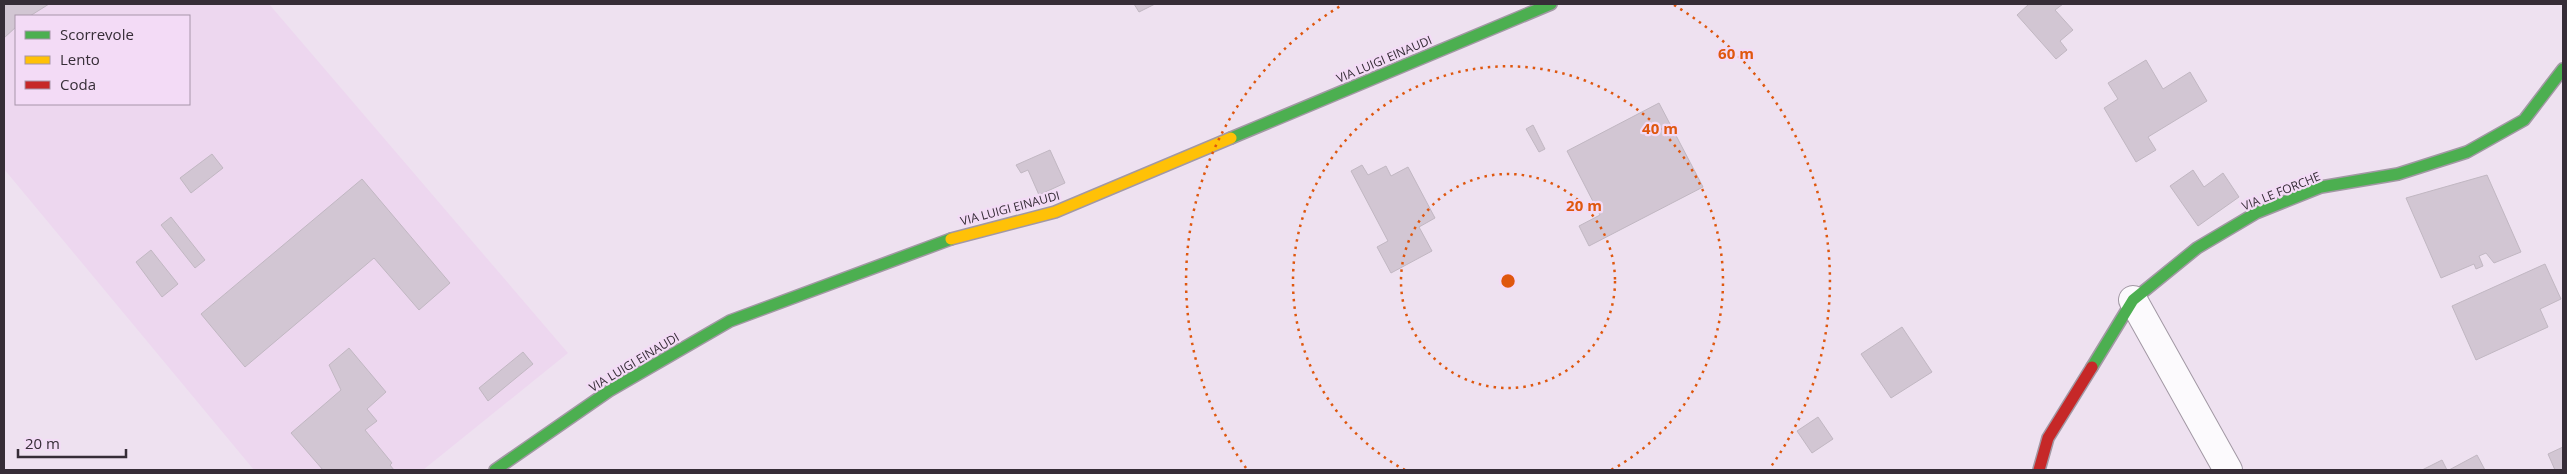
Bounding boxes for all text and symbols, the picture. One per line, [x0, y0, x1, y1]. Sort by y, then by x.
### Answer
legend [15, 15, 190, 105]
text: Scorrevole [60, 24, 134, 44]
street label: VIA LUIGI EINAUDI [1334, 31, 1434, 87]
text: 60 m [1718, 43, 1754, 63]
text: Lento [60, 49, 100, 69]
text: Coda [60, 74, 96, 94]
text: 40 m [1642, 118, 1678, 138]
street label: VIA LE FORCHE [2239, 168, 2323, 214]
street label: VIA LUIGI EINAUDI [958, 187, 1062, 229]
text: 20 m [1566, 195, 1602, 215]
centre of rings [1499, 272, 1517, 290]
street label: VIA LUIGI EINAUDI [586, 328, 682, 396]
scale bar [18, 426, 125, 458]
text: 20 m [25, 433, 60, 453]

